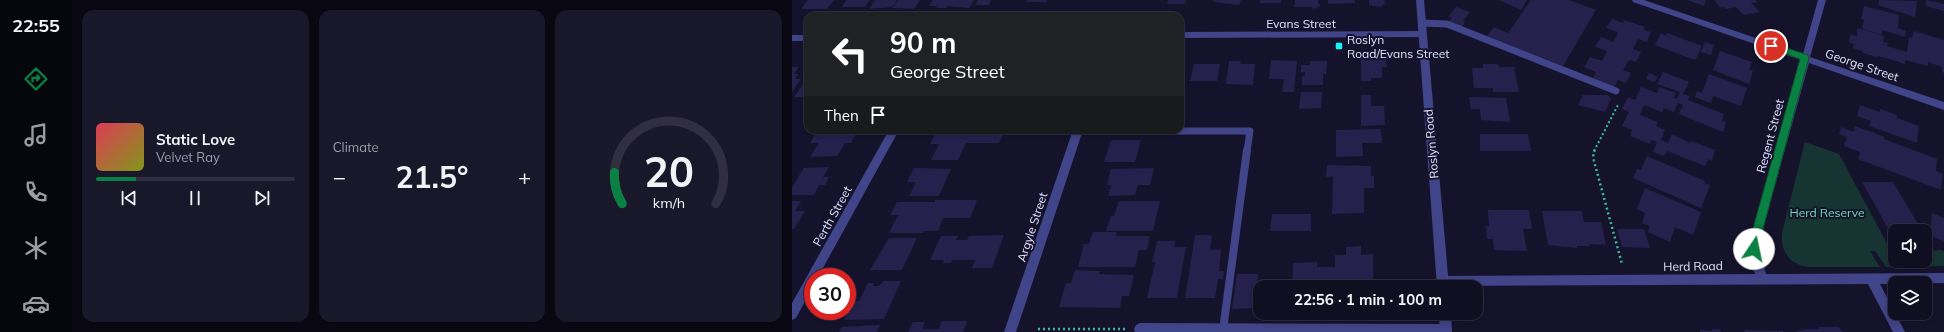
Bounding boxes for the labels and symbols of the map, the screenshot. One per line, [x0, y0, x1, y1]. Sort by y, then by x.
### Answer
street label: Evans Street [1266, 16, 1336, 31]
pin [1754, 29, 1788, 63]
place label: Roslyn Road/Evans Street [1347, 32, 1450, 61]
marker: Roslyn Road/Evans Street [1334, 41, 1344, 51]
street label: George Street [1823, 45, 1901, 85]
street label: Regent Street [1753, 97, 1787, 175]
street label: Roslyn Road [1420, 109, 1442, 179]
street label: Perth Street [809, 183, 855, 249]
street label: Argyle Street [1014, 190, 1050, 264]
park label: Herd Reserve [1789, 205, 1865, 220]
position arrow [1733, 228, 1775, 270]
street label: Herd Road [1663, 258, 1723, 274]
speed limit sign: 30 [804, 268, 856, 320]

